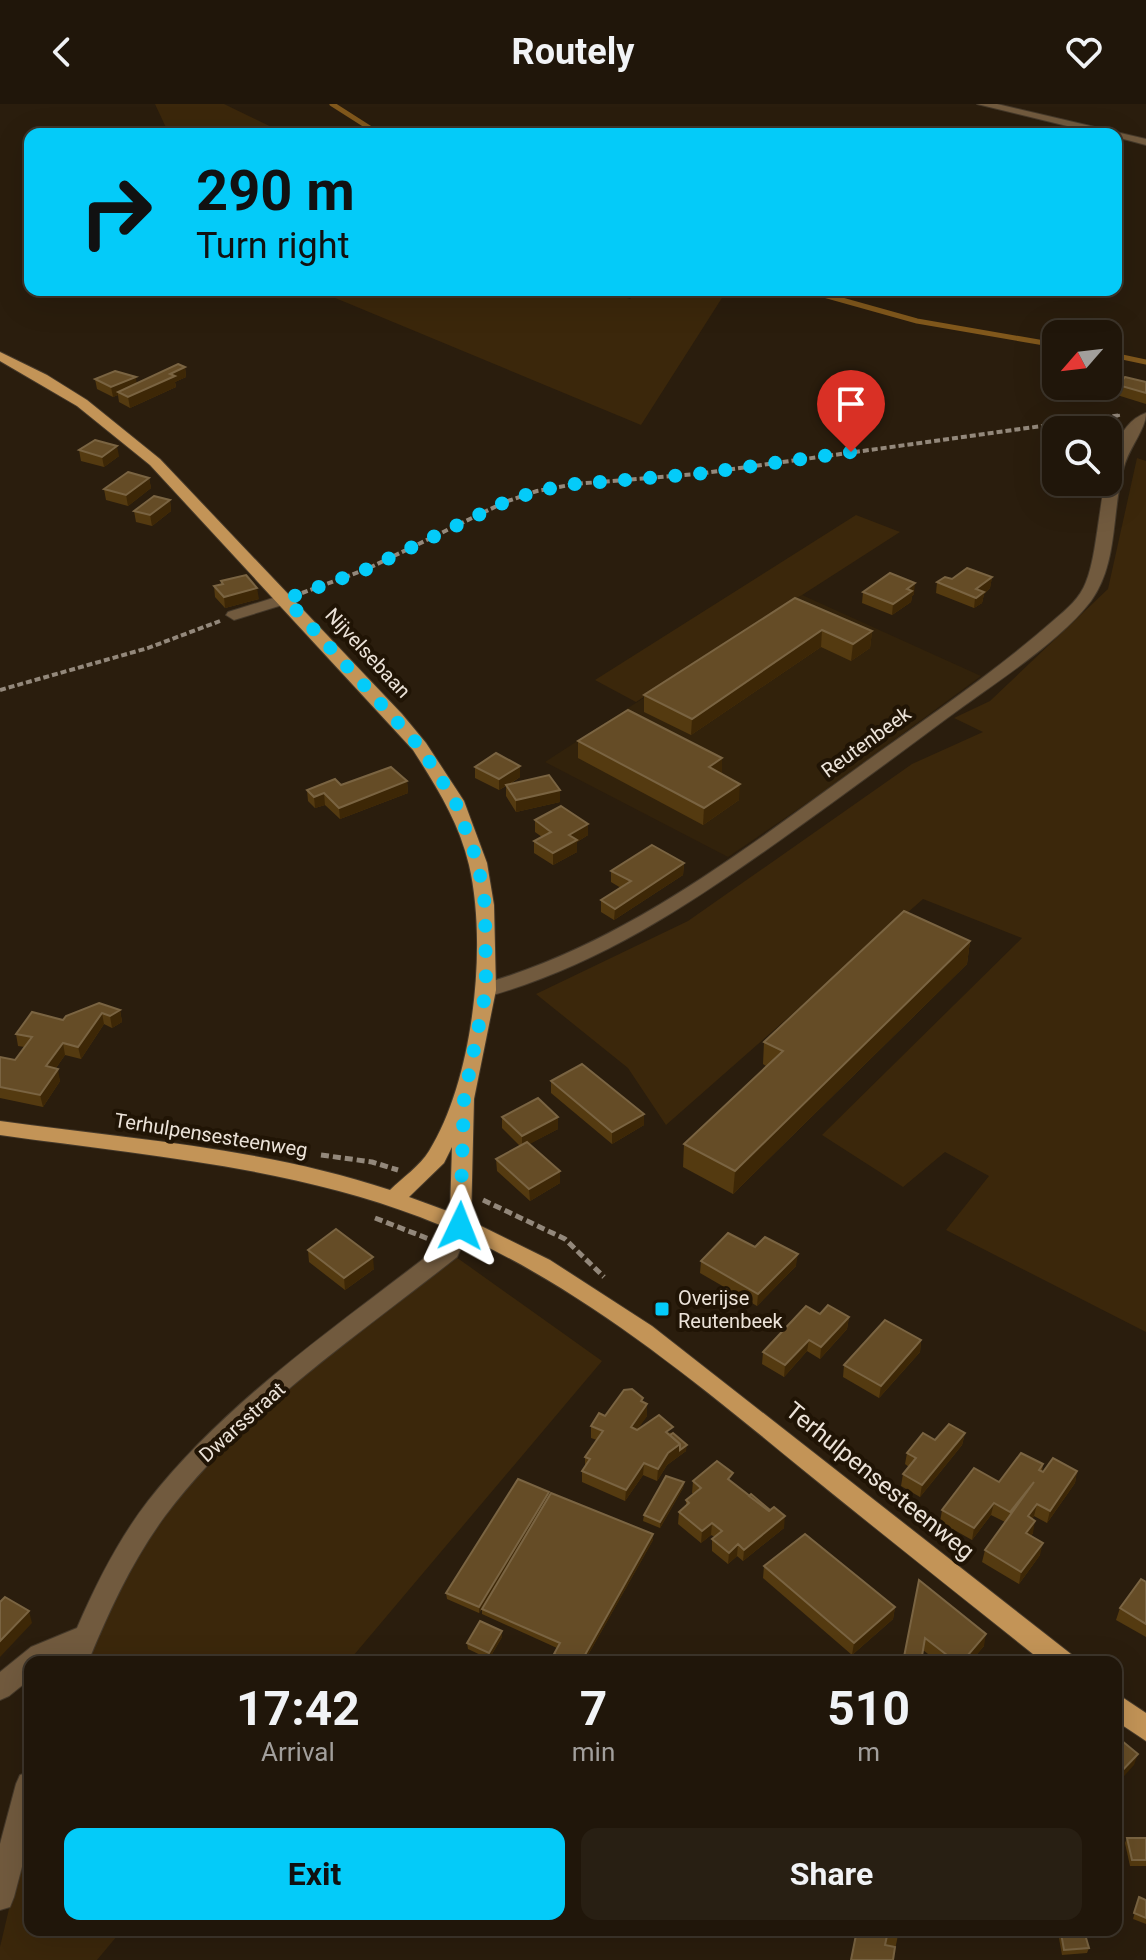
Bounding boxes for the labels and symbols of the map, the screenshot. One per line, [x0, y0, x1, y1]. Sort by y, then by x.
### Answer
north arrow [1042, 320, 1122, 400]
pin [817, 370, 885, 452]
street label: Nijvelsebaan [320, 603, 416, 703]
street label: Reutenbeek [817, 701, 916, 782]
street label: Terhulpensesteenweg [113, 1108, 309, 1162]
position arrow [418, 1184, 502, 1268]
place label: Overijse Reutenbeek [678, 1286, 784, 1333]
marker: Overijse Reutenbeek [653, 1300, 671, 1318]
street label: Dwarsstraat [194, 1377, 290, 1467]
street label: Terhulpensesteenweg [780, 1396, 980, 1566]

